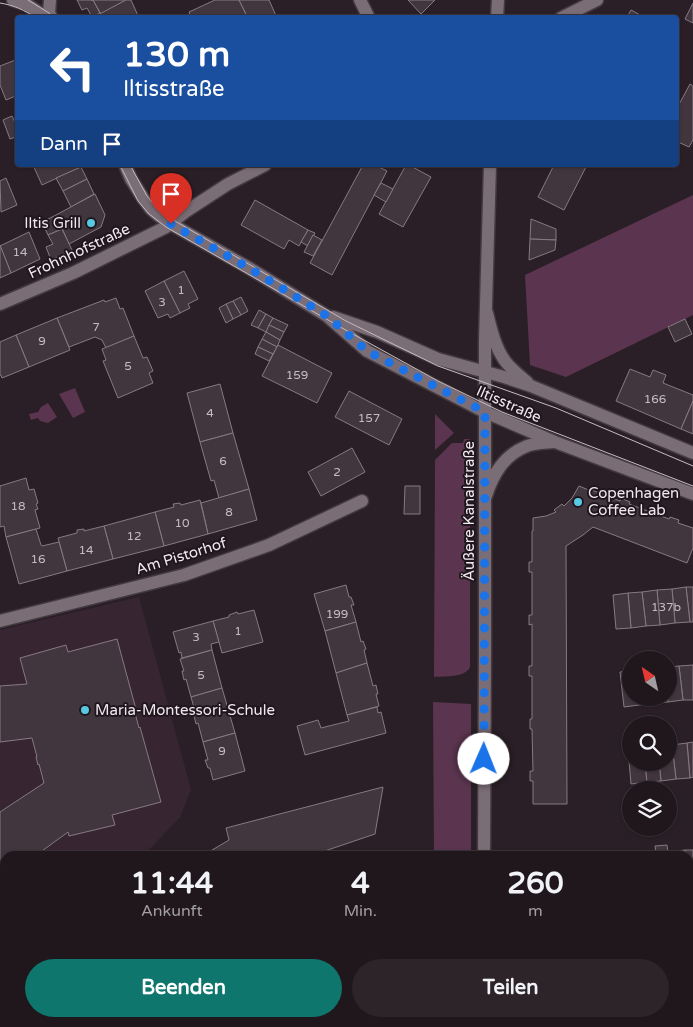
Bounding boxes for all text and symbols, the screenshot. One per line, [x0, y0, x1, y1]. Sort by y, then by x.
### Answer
text: 130 m [123, 34, 230, 76]
icon: left [40, 35, 105, 100]
text: Iltisstraße [123, 76, 224, 102]
icon: arrive [98, 130, 126, 158]
text: Dann [40, 133, 88, 155]
pin [150, 173, 192, 224]
icon: arrive [157, 180, 185, 208]
place label: Iltis Grill [24, 214, 81, 232]
marker: Iltis Grill [85, 217, 97, 229]
street label: Frohnhofstraße [25, 220, 133, 282]
house number: 14 [12, 245, 28, 259]
house number: 1 [177, 283, 185, 297]
house number: 3 [158, 295, 166, 309]
house number: 7 [92, 320, 100, 334]
house number: 9 [38, 334, 46, 348]
house number: 5 [124, 359, 132, 373]
house number: 159 [286, 368, 308, 382]
street label: Iltisstraße [474, 382, 544, 426]
house number: 166 [644, 392, 666, 406]
house number: 4 [206, 406, 214, 420]
house number: 157 [358, 411, 380, 425]
street label: Äußere Kanalstraße [460, 441, 478, 581]
house number: 6 [219, 454, 227, 468]
house number: 2 [333, 465, 341, 479]
place label: Copenhagen Coffee Lab [588, 484, 679, 519]
marker: Copenhagen Coffee Lab [572, 496, 584, 508]
house number: 18 [10, 499, 26, 513]
house number: 8 [225, 505, 233, 519]
house number: 10 [174, 516, 190, 530]
house number: 12 [126, 529, 142, 543]
street label: Am Pistorhof [133, 534, 229, 578]
house number: 14 [78, 543, 94, 557]
house number: 16 [30, 552, 46, 566]
house number: 137b [651, 600, 681, 614]
house number: 199 [326, 607, 348, 621]
house number: 1 [234, 624, 242, 638]
house number: 3 [192, 630, 200, 644]
north arrow [622, 651, 678, 706]
map controls [622, 651, 677, 836]
house number: 5 [197, 668, 205, 682]
place label: Maria-Montessori-Schule [95, 701, 275, 719]
marker: Maria-Montessori-Schule [79, 704, 91, 716]
button: search [622, 716, 677, 771]
position arrow [457, 732, 509, 784]
house number: 9 [218, 744, 226, 758]
button: layers [622, 781, 677, 836]
text: 11:44 [130, 865, 213, 902]
text: 4 [351, 865, 370, 902]
text: 260 [507, 865, 564, 902]
text: Ankunft [141, 901, 203, 921]
text: Min. [344, 901, 377, 921]
text: m [528, 901, 543, 921]
button: Beenden [25, 959, 342, 1017]
button: Teilen [352, 959, 669, 1017]

